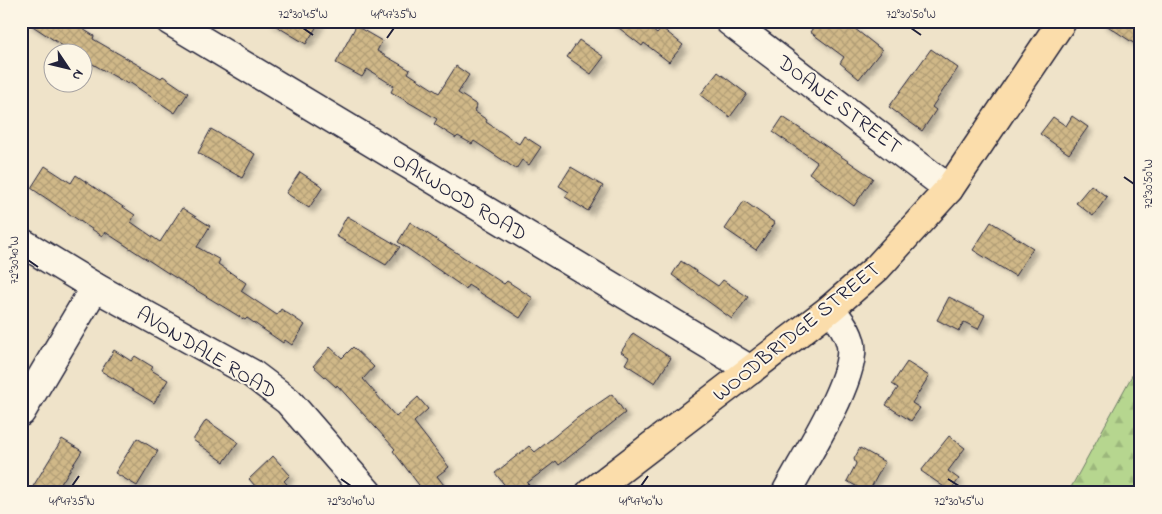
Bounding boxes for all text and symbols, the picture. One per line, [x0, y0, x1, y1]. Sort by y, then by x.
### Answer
text: 72°30'45"W [278, 6, 328, 24]
text: 41°47'35"N [371, 6, 417, 24]
text: 72°30'50"W [886, 6, 936, 24]
north arrow [42, 42, 92, 92]
street label: DOANE STREET [770, 48, 907, 162]
text: N [66, 65, 89, 84]
street label: OAKWOOD ROAD [386, 146, 532, 250]
text: 72°30'50"W [1140, 159, 1158, 209]
text: 72°30'40"W [6, 236, 24, 284]
street label: WOODBRIDGE STREET [707, 255, 888, 410]
street label: AVONDALE ROAD [130, 300, 282, 407]
text: 41°47'35"N [49, 493, 95, 511]
text: 72°30'40"W [327, 493, 375, 511]
text: 41°47'40"N [619, 493, 663, 511]
text: 72°30'45"W [934, 493, 984, 511]

